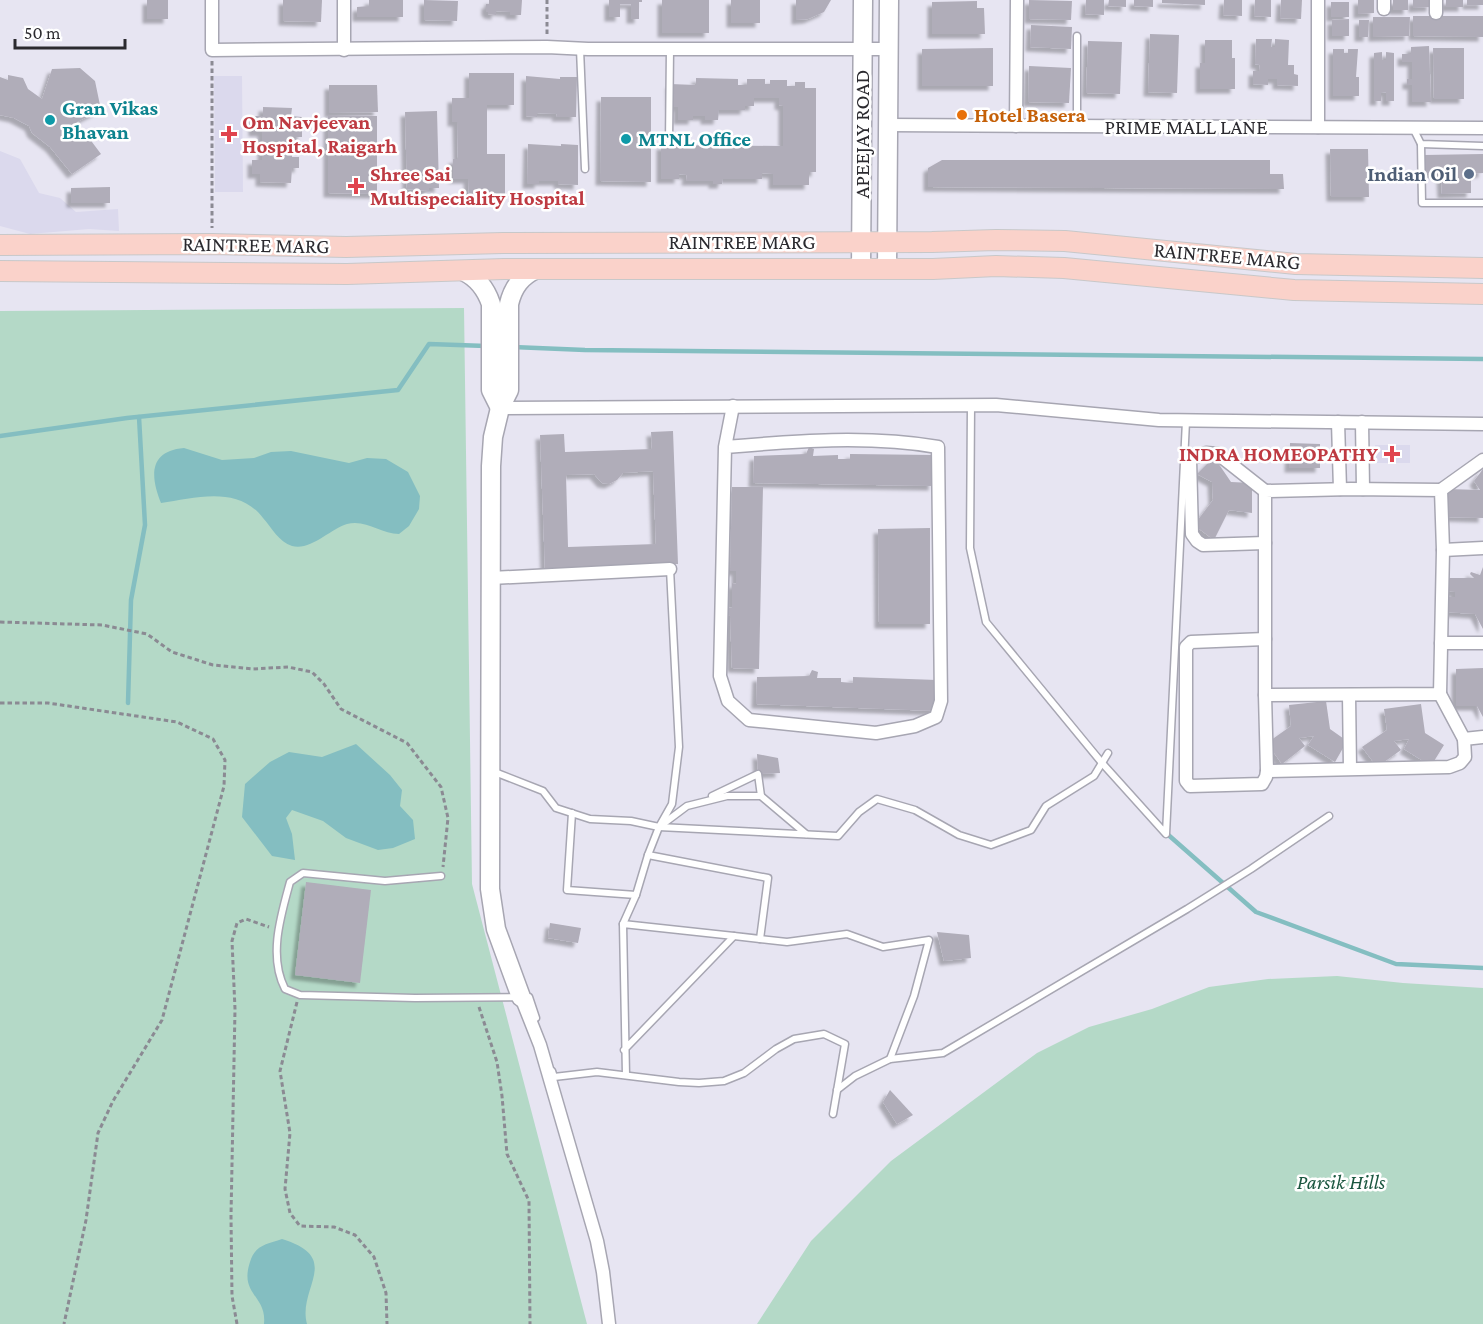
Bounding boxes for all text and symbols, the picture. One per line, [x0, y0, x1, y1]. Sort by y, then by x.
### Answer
scale bar [15, 12, 124, 50]
text: 50 m [24, 23, 61, 43]
street label: APEEJAY ROAD [850, 70, 874, 199]
place label: Gran Vikas Bhavan [62, 96, 159, 144]
place label: Hotel Basera [974, 103, 1086, 127]
marker: Hotel Basera [955, 108, 969, 122]
place label: Om Navjeevan Hospital, Raigarh [242, 110, 397, 158]
marker: Gran Vikas Bhavan [43, 113, 57, 127]
street label: PRIME MALL LANE [1104, 115, 1268, 139]
marker: Om Navjeevan Hospital, Raigarh [220, 125, 238, 143]
place label: MTNL Office [638, 127, 751, 151]
marker: MTNL Office [619, 132, 633, 146]
place label: Shree Sai Multispeciality Hospital [370, 162, 585, 210]
place label: Indian Oil [1367, 162, 1457, 186]
marker: Indian Oil [1462, 167, 1476, 181]
marker: Shree Sai Multispeciality Hospital [347, 177, 365, 195]
street label: RAINTREE MARG [668, 230, 816, 254]
street label: RAINTREE MARG [182, 232, 330, 258]
street label: RAINTREE MARG [1153, 238, 1301, 274]
place label: INDRA HOMEOPATHY [1179, 442, 1378, 466]
marker: INDRA HOMEOPATHY [1383, 445, 1401, 463]
park label: Parsik Hills [1297, 1170, 1386, 1194]

